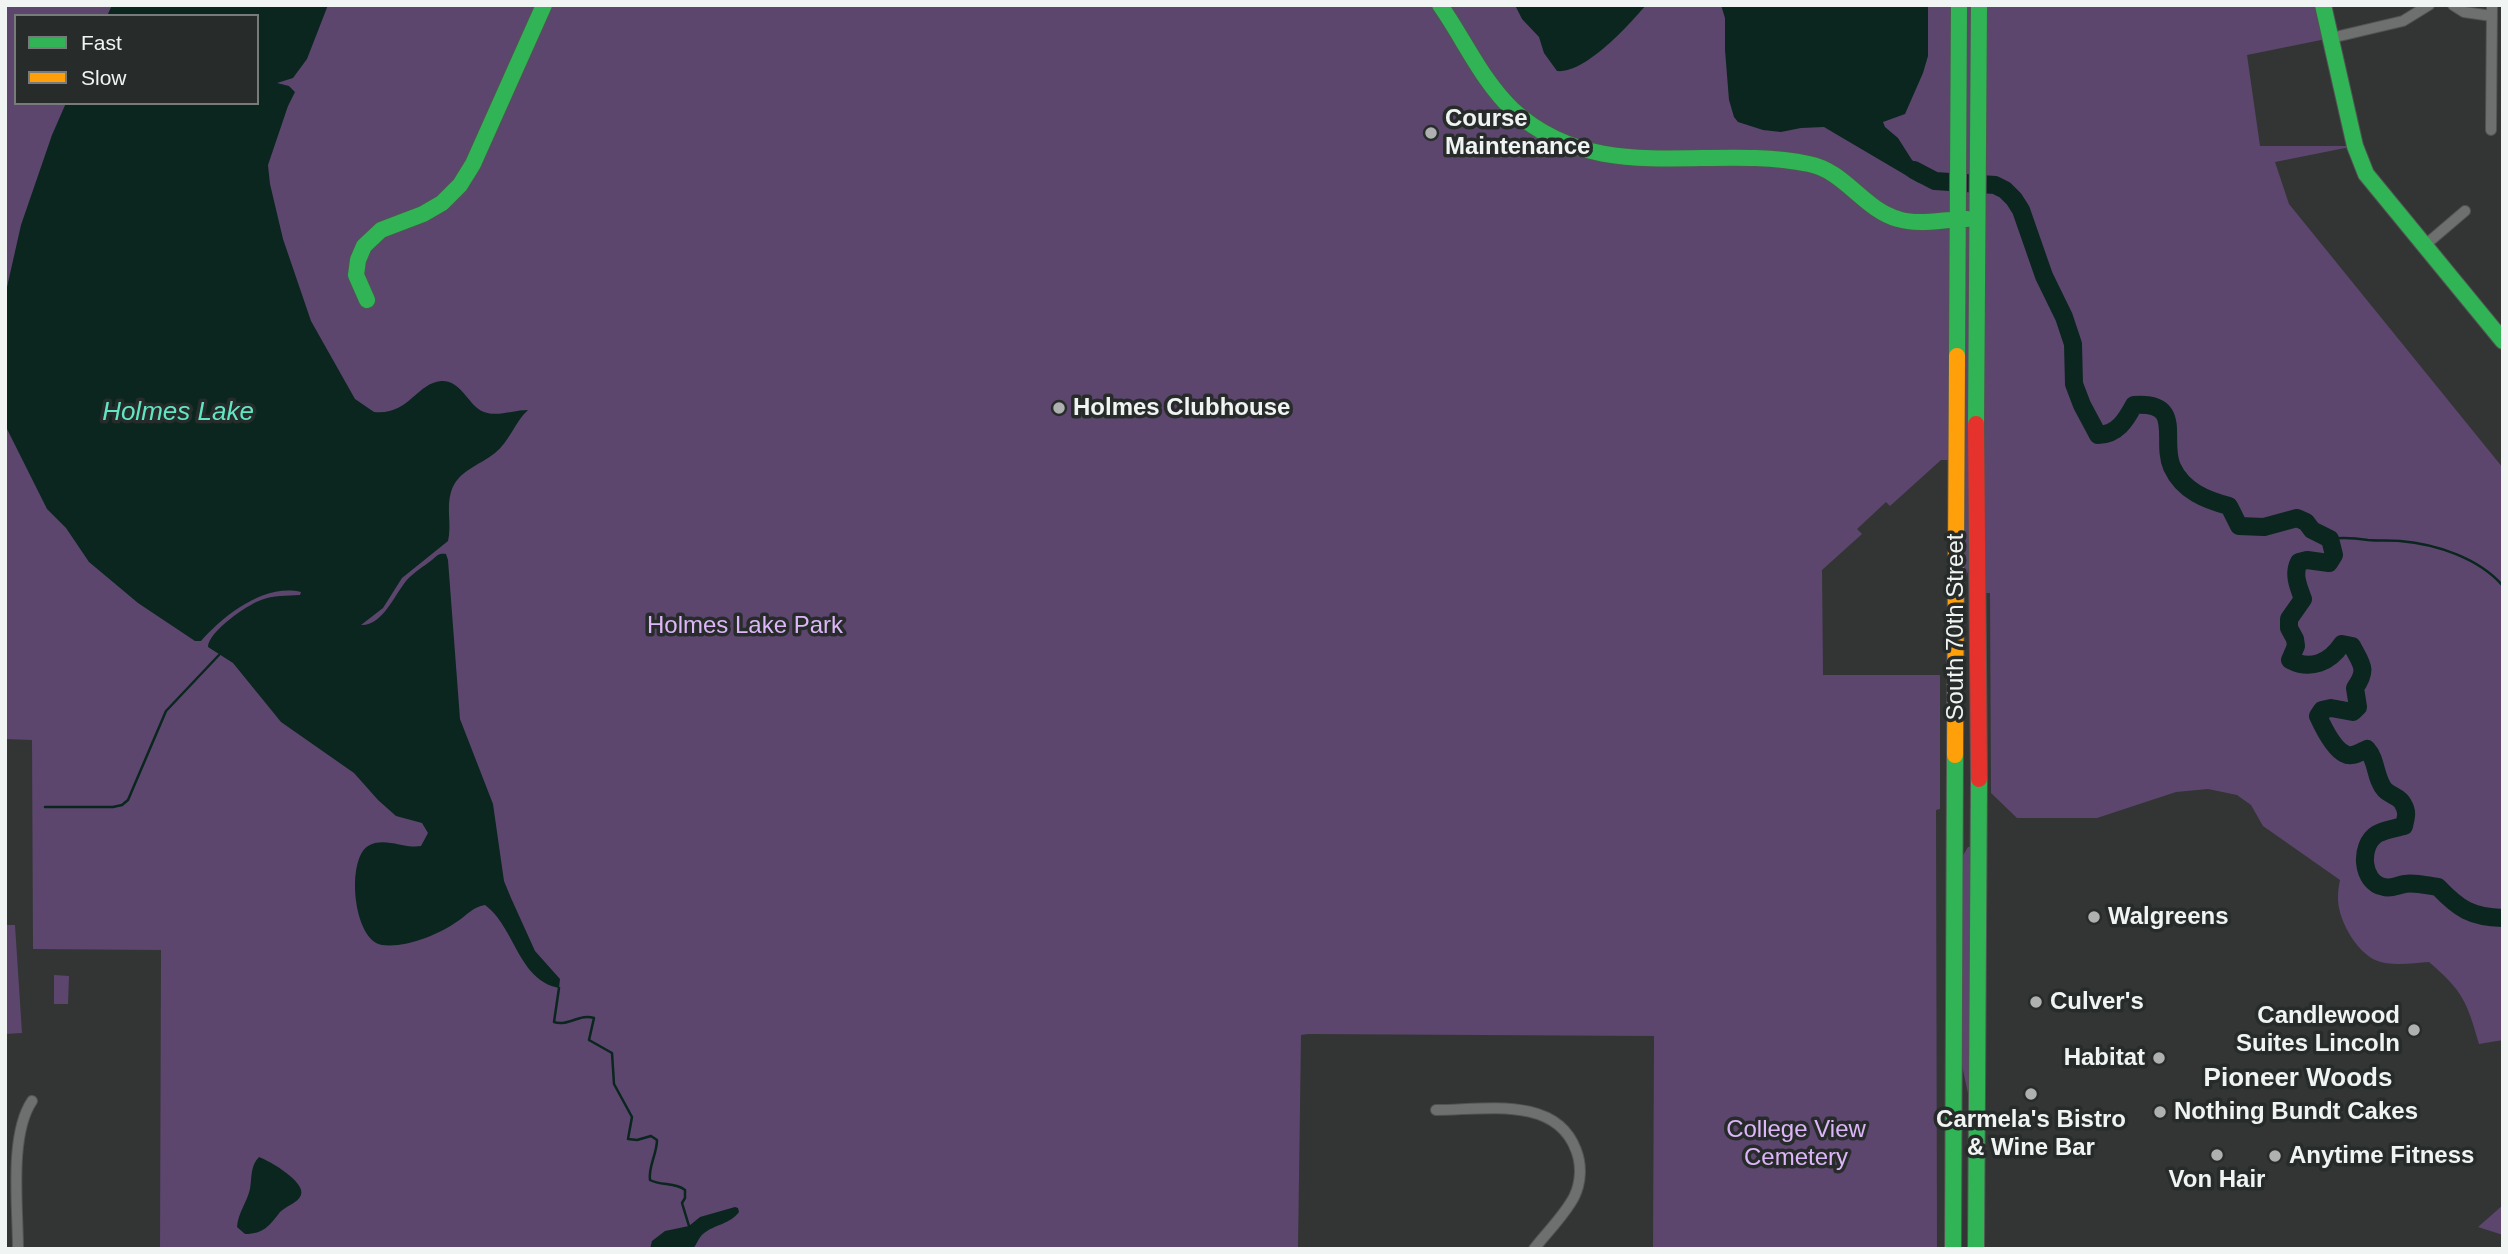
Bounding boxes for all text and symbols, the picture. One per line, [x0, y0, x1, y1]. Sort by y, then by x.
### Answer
legend [14, 14, 259, 105]
text: Fast [81, 31, 122, 54]
text: Slow [81, 66, 127, 89]
place label: Course Maintenance [1445, 105, 1590, 161]
marker: Course Maintenance [1423, 125, 1439, 141]
place label: Holmes Clubhouse [1073, 394, 1290, 422]
water label: Holmes Lake [102, 397, 254, 429]
marker: Holmes Clubhouse [1051, 400, 1067, 416]
street label: South 70th Street [1942, 534, 1970, 720]
park label: Holmes Lake Park [647, 612, 843, 640]
place label: Walgreens [2108, 903, 2228, 931]
marker: Walgreens [2086, 909, 2102, 925]
place label: Culver's [2050, 988, 2144, 1016]
marker: Culver's [2028, 994, 2044, 1010]
place label: Candlewood Suites Lincoln [2236, 1002, 2400, 1058]
marker: Candlewood Suites Lincoln [2406, 1022, 2422, 1038]
place label: Habitat [2064, 1044, 2145, 1072]
marker: Habitat [2151, 1050, 2167, 1066]
district label: Pioneer Woods [2204, 1063, 2392, 1095]
marker: Carmela's Bistro & Wine Bar [2023, 1086, 2039, 1102]
place label: Nothing Bundt Cakes [2174, 1098, 2418, 1126]
marker: Nothing Bundt Cakes [2152, 1104, 2168, 1120]
place label: Carmela's Bistro & Wine Bar [1936, 1106, 2126, 1162]
park label: College View Cemetery [1726, 1116, 1866, 1172]
place label: Anytime Fitness [2289, 1142, 2474, 1170]
marker: Von Hair [2209, 1147, 2225, 1163]
marker: Anytime Fitness [2267, 1148, 2283, 1164]
place label: Von Hair [2169, 1166, 2265, 1194]

